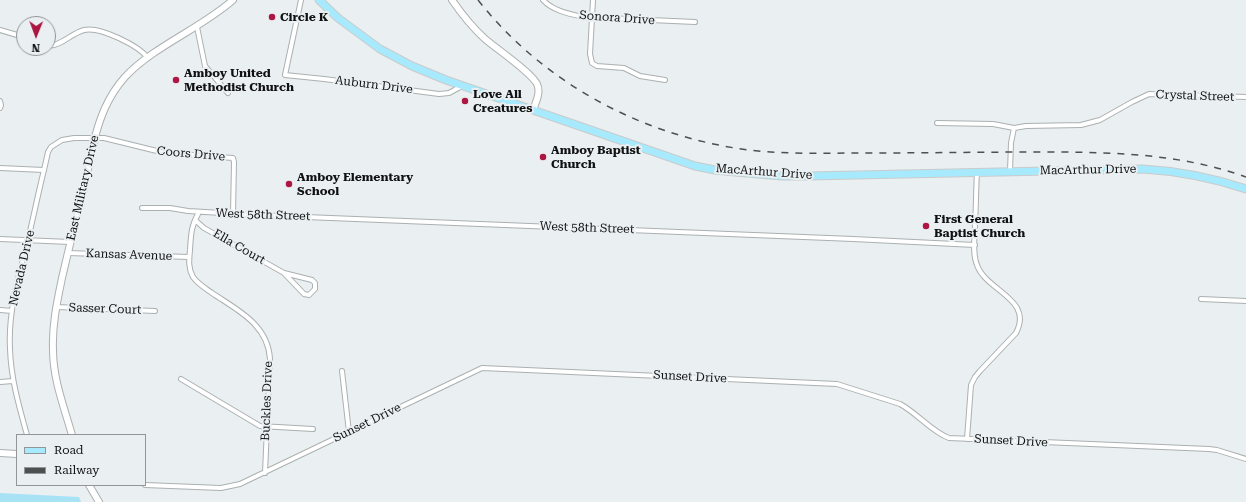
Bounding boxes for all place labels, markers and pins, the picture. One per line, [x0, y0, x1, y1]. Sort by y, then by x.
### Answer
place label: Circle K [280, 10, 328, 24]
marker: Circle K [267, 12, 277, 22]
place label: Amboy United Methodist Church [184, 66, 294, 94]
marker: Amboy United Methodist Church [171, 75, 181, 85]
place label: Love All Creatures [473, 87, 532, 115]
marker: Love All Creatures [460, 96, 470, 106]
place label: Amboy Baptist Church [551, 143, 641, 171]
marker: Amboy Baptist Church [538, 152, 548, 162]
place label: Amboy Elementary School [297, 170, 413, 198]
marker: Amboy Elementary School [284, 179, 294, 189]
place label: First General Baptist Church [934, 212, 1025, 240]
marker: First General Baptist Church [921, 221, 931, 231]

